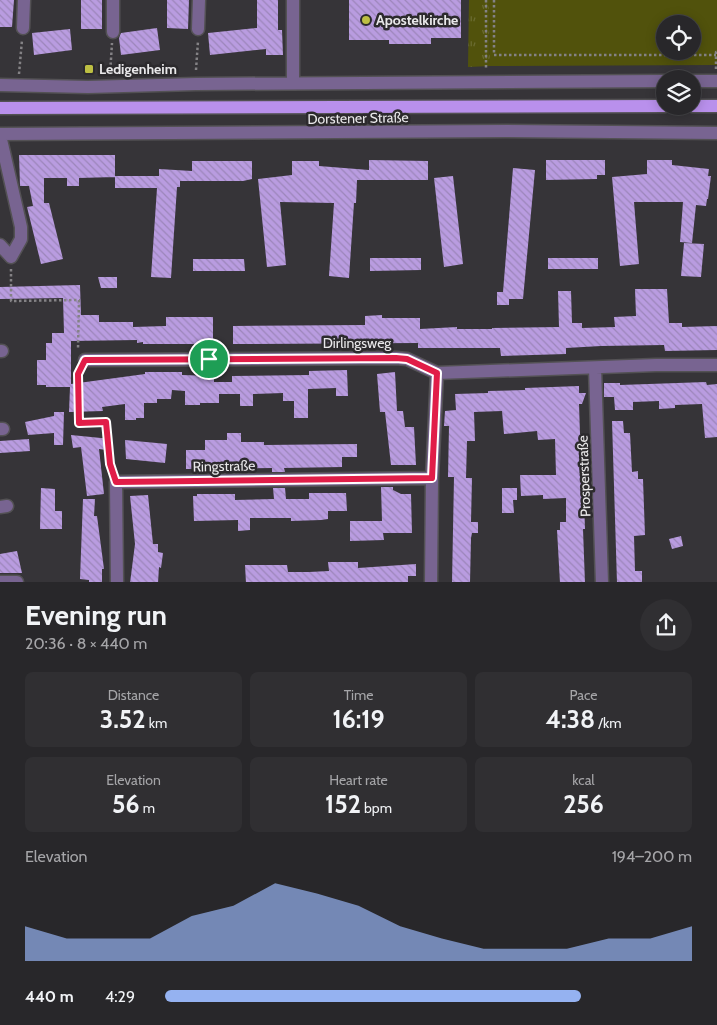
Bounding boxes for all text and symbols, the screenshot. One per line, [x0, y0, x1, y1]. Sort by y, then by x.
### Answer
place label: Apostelkirche [376, 11, 458, 29]
marker: Apostelkirche [360, 14, 372, 26]
map controls [656, 15, 701, 115]
button: locate [656, 15, 701, 60]
place label: Ledigenheim [99, 60, 177, 78]
marker: Ledigenheim [83, 63, 95, 75]
button: layers [656, 70, 701, 115]
street label: Dorstener Straße [307, 108, 409, 128]
street label: Dirlingsweg [323, 334, 392, 352]
pin [188, 338, 230, 380]
icon: arrive [195, 345, 223, 373]
street label: Prosperstraße [574, 435, 594, 517]
street label: Ringstraße [192, 456, 256, 476]
text: Evening run [25, 598, 167, 632]
button: share [640, 599, 692, 651]
text: 20:36 · 8 × 440 m [25, 634, 147, 653]
text: Distance [108, 686, 159, 704]
text: Time [344, 686, 373, 704]
text: Pace [570, 686, 597, 704]
text: 3.52 [100, 704, 145, 734]
text: 16:19 [332, 704, 385, 734]
text: 4:38 [546, 704, 595, 734]
text: km [145, 714, 167, 732]
text: /km [595, 714, 621, 732]
text: Elevation [106, 771, 161, 789]
text: Heart rate [329, 771, 388, 789]
text: kcal [572, 771, 595, 789]
text: 56 [112, 789, 140, 819]
text: 152 [325, 789, 361, 819]
text: 256 [563, 789, 604, 819]
text: m [140, 799, 155, 817]
text: bpm [361, 799, 392, 817]
text: Elevation [25, 847, 88, 866]
text: 194–200 m [612, 847, 692, 866]
text: 440 m [25, 987, 74, 1006]
text: 4:29 [105, 987, 135, 1006]

